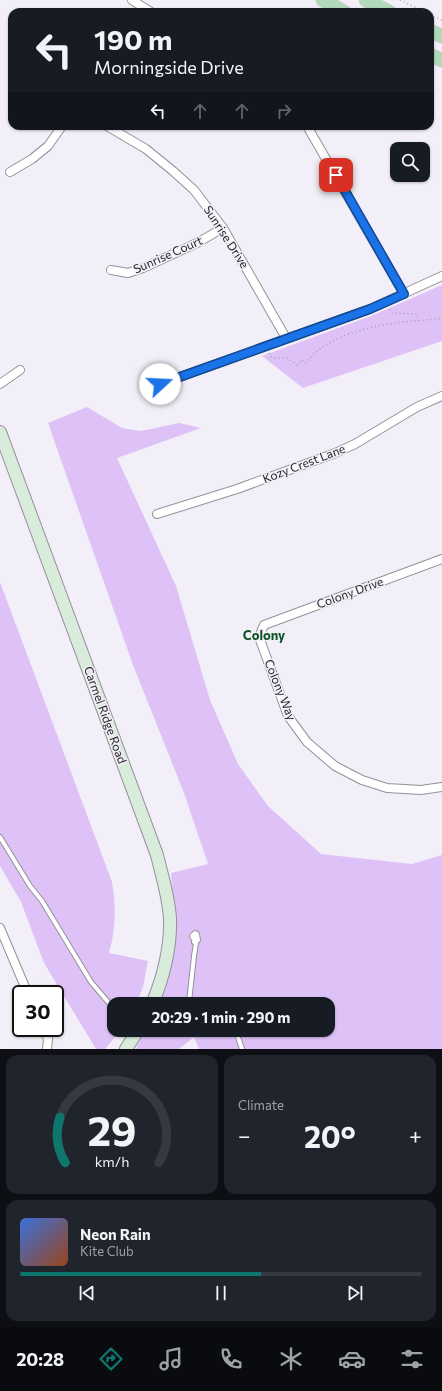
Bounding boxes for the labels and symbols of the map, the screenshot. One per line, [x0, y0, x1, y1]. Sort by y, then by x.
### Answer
pin [319, 158, 353, 192]
street label: Sunrise Drive [201, 203, 252, 270]
street label: Sunrise Court [131, 233, 204, 276]
position arrow [139, 363, 181, 405]
street label: Kozy Crest Lane [260, 441, 347, 485]
street label: Colony Drive [314, 574, 385, 611]
district label: Colony [243, 627, 285, 643]
street label: Colony Way [262, 657, 300, 722]
street label: Carmel Ridge Road [82, 664, 130, 765]
speed limit sign: 30 [12, 985, 64, 1037]

